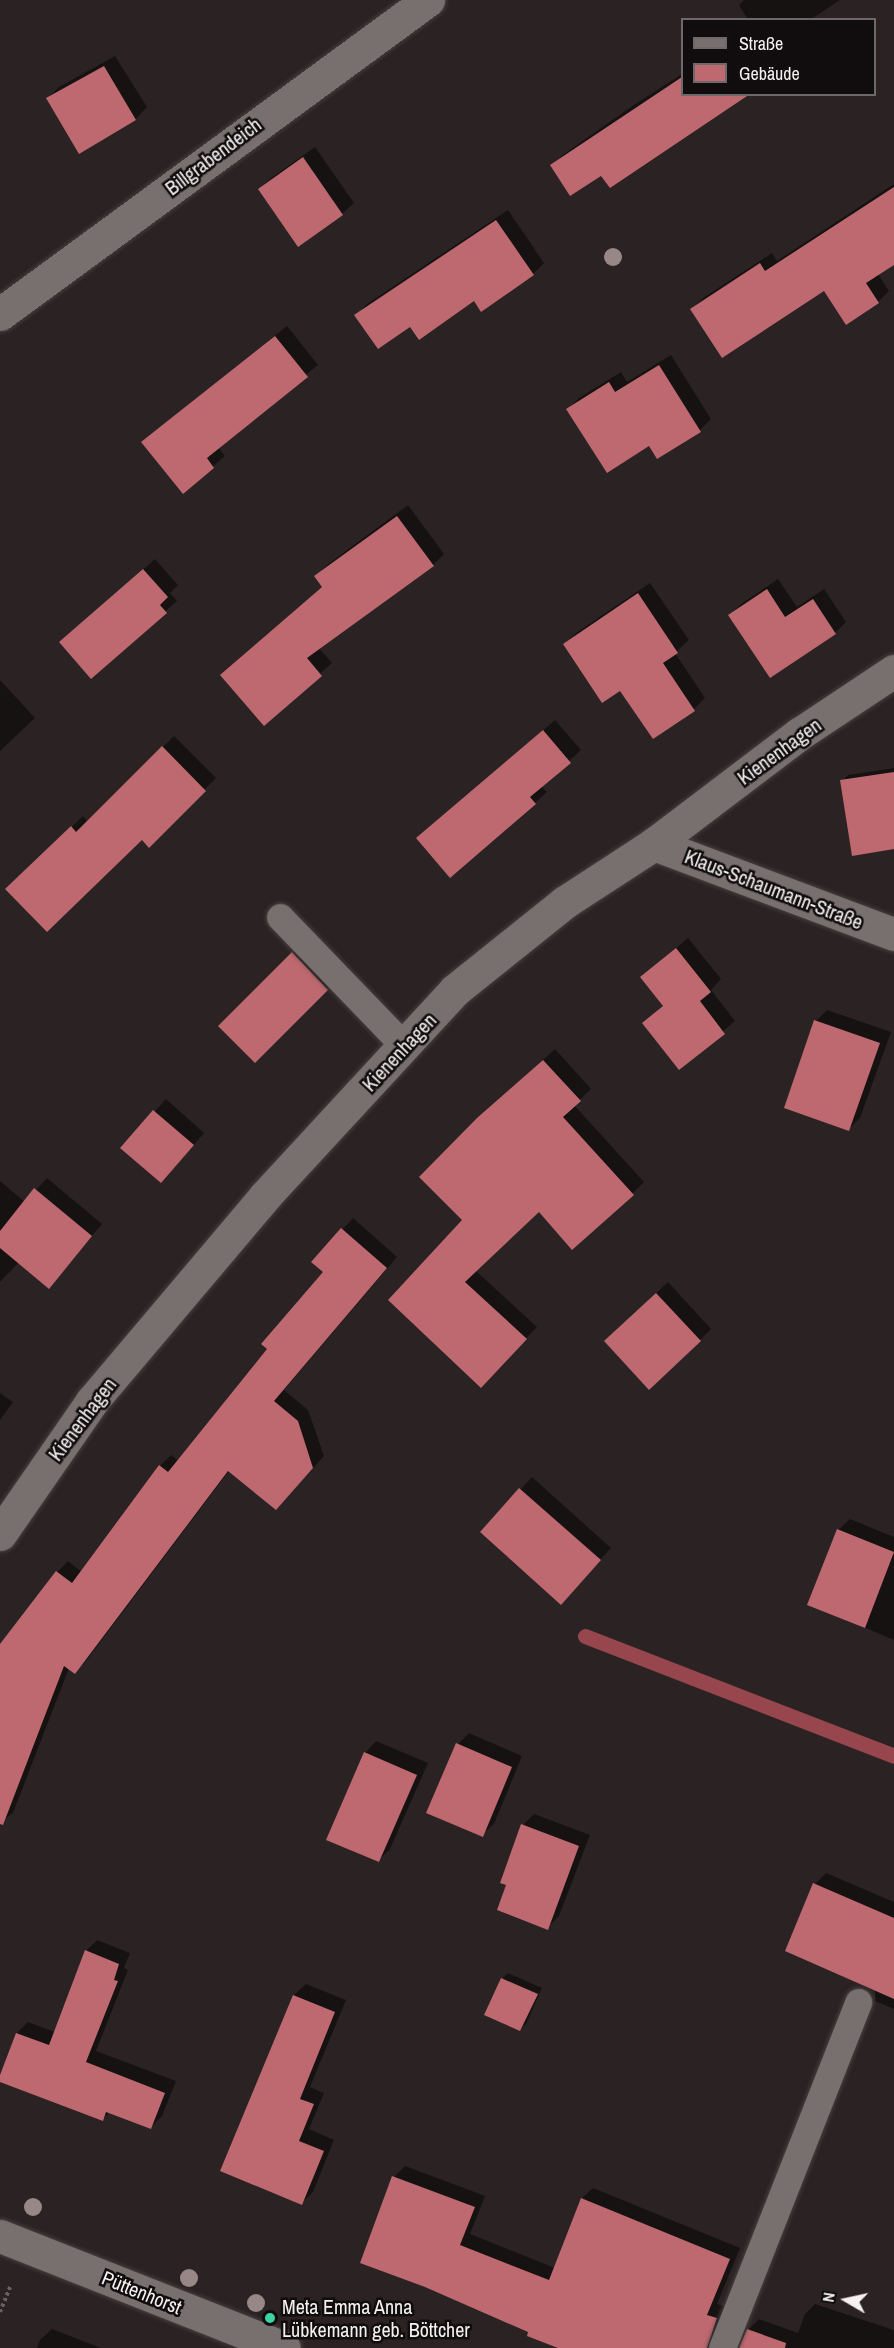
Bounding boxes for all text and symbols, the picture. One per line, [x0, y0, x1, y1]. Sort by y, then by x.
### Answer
legend [681, 18, 876, 96]
text: Straße [739, 31, 783, 56]
text: Gebäude [739, 61, 800, 86]
street label: Billgrabendeich [160, 112, 266, 200]
street label: Kienenhagen [732, 713, 826, 789]
street label: Klaus-Schaumann-Straße [682, 844, 866, 934]
street label: Kienenhagen [357, 1008, 441, 1096]
street label: Kienenhagen [43, 1373, 121, 1465]
street label: Püttenhorst [99, 2265, 185, 2319]
north arrow [816, 2270, 876, 2330]
text: N [817, 2291, 840, 2304]
place label: Meta Emma Anna Lübkemann geb. Böttcher [282, 2294, 470, 2341]
marker: Meta Emma Anna Lübkemann geb. Böttcher [263, 2311, 277, 2325]

